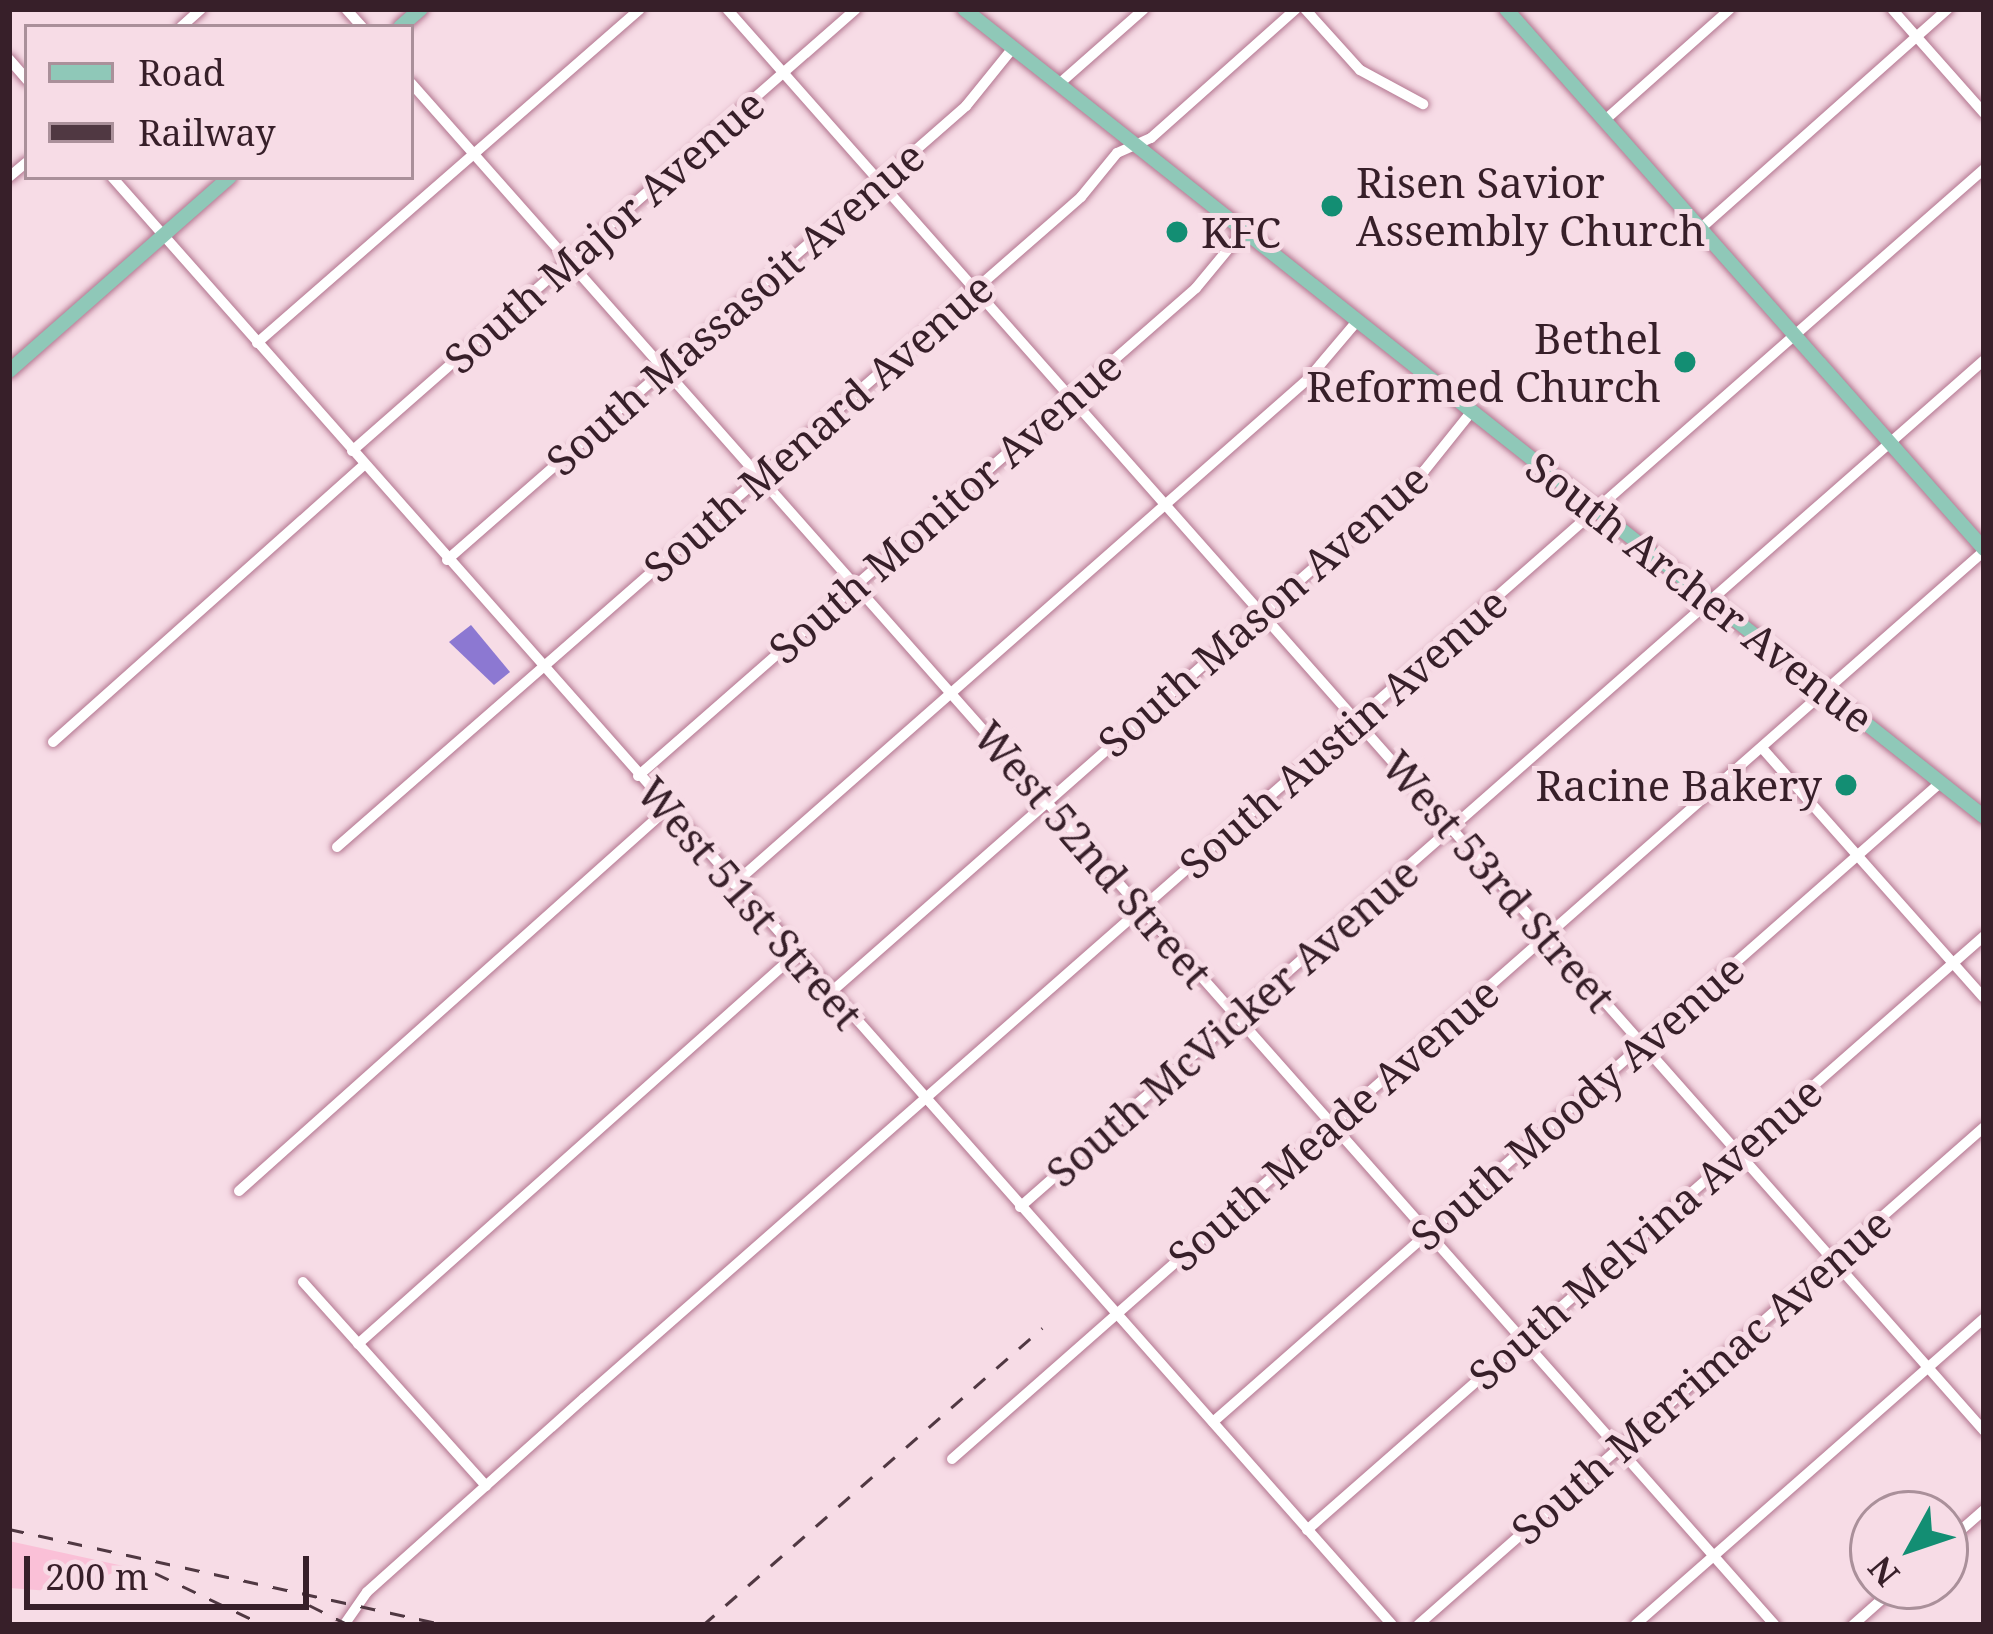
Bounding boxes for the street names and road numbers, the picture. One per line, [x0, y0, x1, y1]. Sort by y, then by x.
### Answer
street label: South Major Avenue [434, 79, 774, 383]
street label: South Massasoit Avenue [536, 131, 934, 485]
street label: South Menard Avenue [633, 262, 1003, 592]
street label: South Monitor Avenue [759, 340, 1131, 674]
street label: South Archer Avenue [1517, 441, 1883, 743]
street label: South Mason Avenue [1088, 453, 1438, 767]
street label: South Austin Avenue [1169, 577, 1517, 889]
street label: West 52nd Street [964, 711, 1222, 997]
street label: West 53rd Street [1372, 740, 1626, 1022]
street label: West 51st Street [627, 767, 873, 1039]
street label: South McVicker Avenue [1036, 847, 1428, 1197]
street label: South Moody Avenue [1400, 944, 1754, 1260]
street label: South Meade Avenue [1158, 967, 1508, 1281]
street label: South Melvina Avenue [1458, 1066, 1832, 1400]
street label: South Merrimac Avenue [1501, 1198, 1901, 1554]

